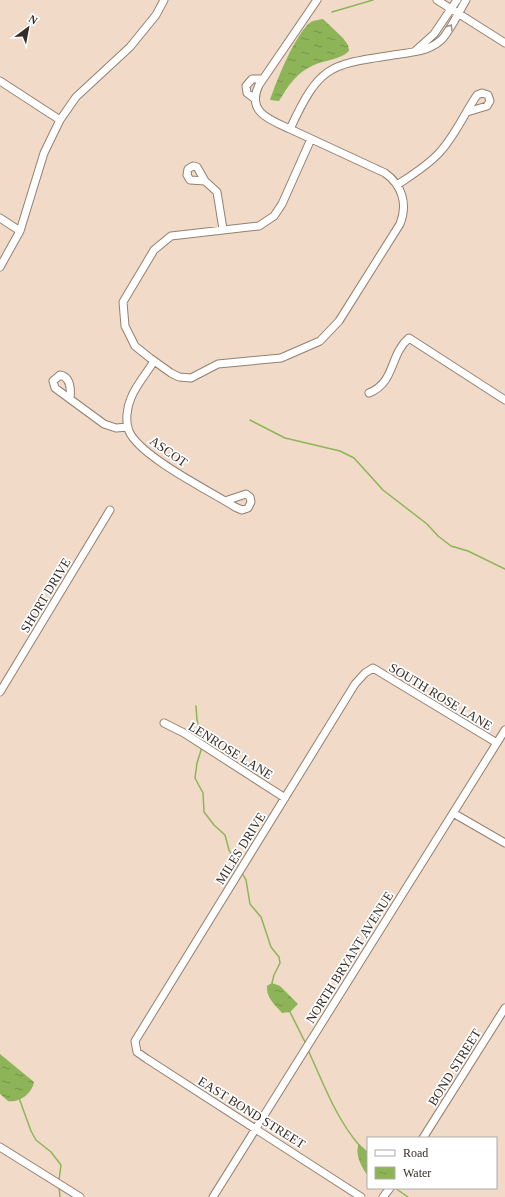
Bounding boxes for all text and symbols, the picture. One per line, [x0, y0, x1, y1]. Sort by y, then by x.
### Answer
north arrow [8, 8, 48, 48]
text: N [27, 12, 40, 27]
one-way arrow [445, 24, 452, 31]
street label: ASCOT [147, 433, 191, 470]
street label: SHORT DRIVE [17, 555, 74, 635]
street label: SOUTH ROSE LANE [386, 660, 495, 733]
street label: LENROSE LANE [186, 719, 276, 782]
street label: MILES DRIVE [212, 809, 269, 887]
street label: NORTH BRYANT AVENUE [303, 889, 396, 1026]
street label: BOND STREET [425, 1026, 484, 1108]
street label: EAST BOND STREET [195, 1073, 308, 1151]
legend [367, 1137, 497, 1189]
text: Road [403, 1146, 428, 1160]
text: Water [403, 1166, 431, 1180]

